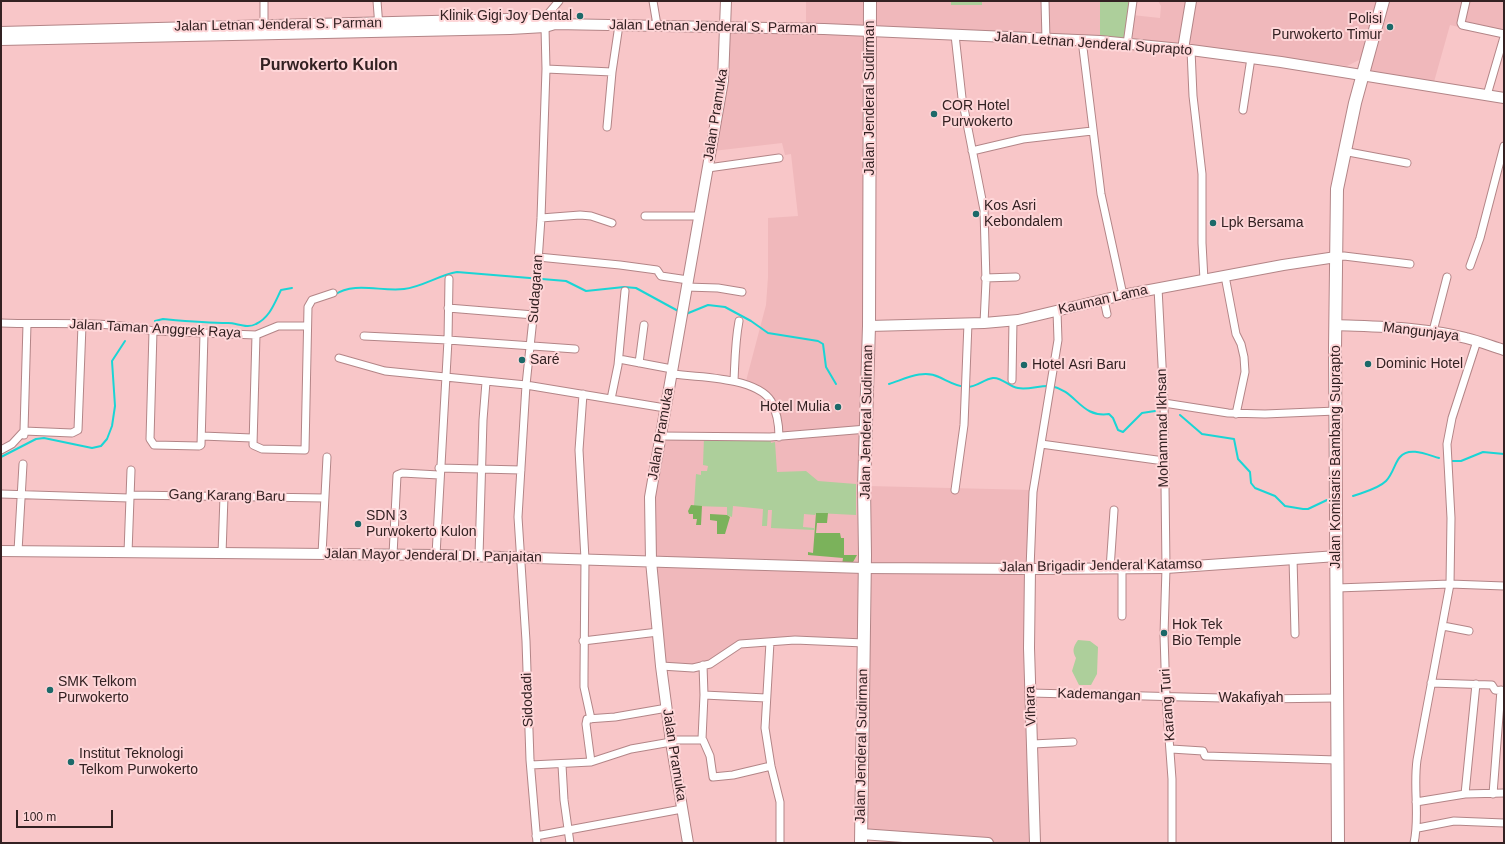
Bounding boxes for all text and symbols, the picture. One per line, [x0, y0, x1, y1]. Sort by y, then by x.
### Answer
place label: Klinik Gigi Joy Dental [440, 8, 572, 24]
marker: Klinik Gigi Joy Dental [575, 11, 585, 21]
place label: Polisi Purwokerto Timur [1272, 11, 1382, 44]
street label: Jalan Letnan Jenderal S. Parman [174, 15, 382, 35]
street label: Jalan Letnan Jenderal S. Parman [609, 17, 817, 37]
street label: Jalan Jenderal Sudirman [862, 21, 878, 175]
marker: Polisi Purwokerto Timur [1385, 22, 1395, 32]
street label: Jalan Letnan Jenderal Suprapto [993, 29, 1193, 59]
district label: Purwokerto Kulon [260, 56, 398, 76]
street label: Jalan Pramuka [700, 68, 732, 162]
place label: COR Hotel Purwokerto [942, 98, 1013, 130]
marker: COR Hotel Purwokerto [929, 109, 939, 119]
place label: Kos Asri Kebondalem [984, 198, 1063, 230]
marker: Kos Asri Kebondalem [971, 209, 981, 219]
place label: Lpk Bersama [1221, 215, 1303, 231]
marker: Lpk Bersama [1208, 218, 1218, 228]
street label: Sudagaran [525, 254, 547, 324]
street label: Kauman Lama [1057, 282, 1149, 318]
street label: Jalan Taman Anggrek Raya [69, 316, 241, 342]
street label: Mangunjaya [1382, 319, 1460, 345]
street label: Jalan Jenderal Sudirman [857, 344, 877, 500]
street label: Jalan Komisaris Bambang Suprapto [1328, 345, 1344, 569]
place label: Saré [530, 352, 560, 368]
marker: Saré [517, 355, 527, 365]
place label: Dominic Hotel [1376, 356, 1463, 372]
place label: Hotel Asri Baru [1032, 357, 1126, 373]
marker: Dominic Hotel [1363, 359, 1373, 369]
marker: Hotel Asri Baru [1019, 360, 1029, 370]
street label: Mohammad Ikhsan [1154, 368, 1172, 488]
street label: Jalan Pramuka [645, 387, 677, 481]
place label: Hotel Mulia [760, 399, 830, 415]
marker: Hotel Mulia [833, 402, 843, 412]
street label: Gang Karang Baru [168, 487, 286, 505]
place label: SDN 3 Purwokerto Kulon [366, 508, 477, 540]
marker: SDN 3 Purwokerto Kulon [353, 519, 363, 529]
street label: Jalan Mayor Jenderal DI. Panjaitan [324, 546, 542, 566]
street label: Jalan Brigadir Jenderal Katamso [1000, 556, 1202, 576]
place label: Hok Tek Bio Temple [1172, 617, 1241, 650]
marker: Hok Tek Bio Temple [1159, 628, 1169, 638]
street label: Jalan Jenderal Sudirman [852, 668, 872, 824]
street label: Karang Turi [1157, 668, 1179, 742]
street label: Sidodadi [519, 672, 537, 728]
place label: SMK Telkom Purwokerto [58, 674, 137, 706]
marker: SMK Telkom Purwokerto [45, 685, 55, 695]
street label: Kademangan [1057, 685, 1141, 705]
street label: Vihara [1022, 686, 1040, 726]
street label: Wakafiyah [1219, 690, 1283, 706]
street label: Jalan Pramuka [658, 708, 690, 802]
place label: Institut Teknologi Telkom Purwokerto [79, 746, 198, 778]
marker: Institut Teknologi Telkom Purwokerto [66, 757, 76, 767]
scale bar [18, 802, 115, 828]
text: 100 m [23, 810, 56, 824]

